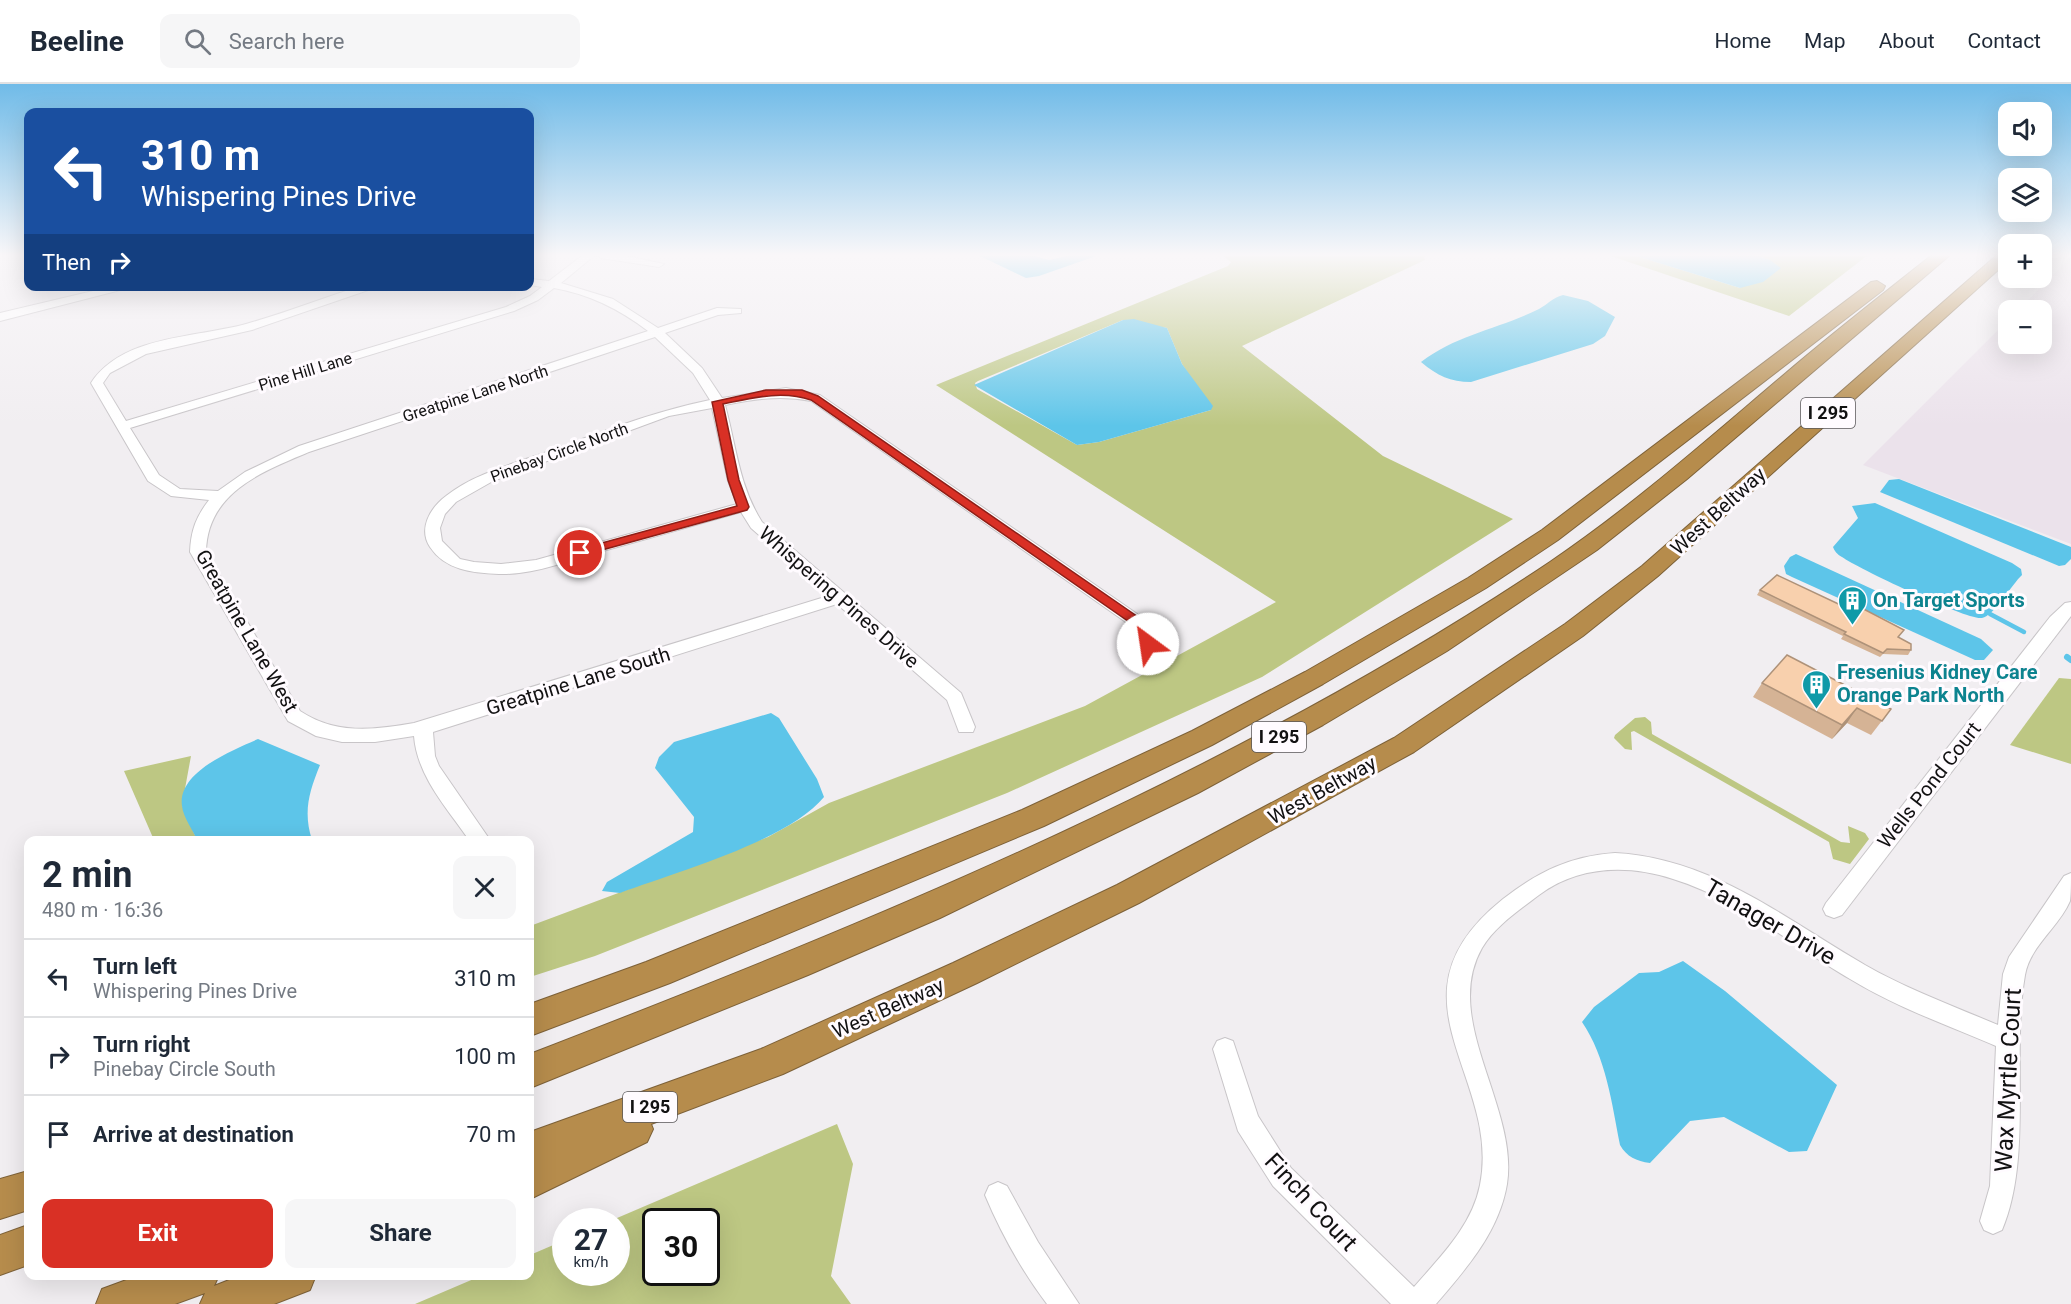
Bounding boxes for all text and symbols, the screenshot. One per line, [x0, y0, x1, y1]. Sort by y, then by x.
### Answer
search box [160, 14, 580, 68]
text: Beeline [30, 25, 124, 58]
icon: search [181, 25, 214, 58]
text: Search here [229, 29, 345, 54]
text: Home [1715, 29, 1771, 53]
text: Map [1804, 29, 1846, 53]
text: About [1879, 29, 1935, 53]
text: Contact [1968, 29, 2041, 53]
map controls [1998, 102, 2052, 354]
button: sound [1998, 102, 2052, 156]
text: 310 m [141, 131, 260, 180]
icon: left [42, 132, 120, 210]
button: layers [1998, 168, 2052, 222]
text: Whispering Pines Drive [141, 181, 416, 213]
button: + [1998, 234, 2052, 288]
icon: right [103, 246, 136, 279]
text: Then [42, 250, 91, 275]
button: − [1998, 300, 2052, 354]
street label: Pine Hill Lane [256, 348, 354, 395]
street label: Greatpine Lane North [400, 361, 550, 426]
road number: I 295 [1801, 398, 1855, 428]
street label: Pinebay Circle North [488, 419, 631, 486]
street label: West Beltway [1666, 462, 1771, 560]
street label: Whispering Pines Drive [754, 521, 924, 673]
pin [554, 527, 605, 578]
icon: arrive [563, 536, 596, 569]
street label: Greatpine Lane West [191, 545, 303, 717]
building icon: On Target Sports [1836, 584, 1868, 626]
place label: On Target Sports [1873, 588, 2025, 612]
position arrow [1116, 612, 1180, 676]
street label: Greatpine Lane South [483, 642, 673, 720]
place label: Fresenius Kidney Care Orange Park North [1837, 660, 2038, 707]
building icon: Fresenius Kidney Care Orange Park North [1800, 668, 1832, 710]
street label: Wells Pond Court [1872, 717, 1986, 853]
road number: I 295 [1252, 722, 1306, 752]
street label: West Beltway [1264, 750, 1381, 829]
text: 2 min [42, 854, 133, 896]
button: close [453, 856, 516, 919]
street label: Tanager Drive [1700, 873, 1840, 971]
text: 480 m · 16:36 [42, 898, 163, 922]
text: Turn left [93, 954, 177, 979]
icon: left [42, 962, 75, 995]
text: 310 m [454, 966, 516, 991]
street label: West Beltway [828, 973, 948, 1043]
text: Whispering Pines Drive [93, 979, 297, 1003]
street label: Wax Myrtle Court [1989, 987, 2027, 1173]
text: Turn right [93, 1032, 190, 1057]
icon: right [42, 1040, 75, 1073]
text: 100 m [454, 1044, 516, 1069]
text: Pinebay Circle South [93, 1057, 276, 1081]
road number: I 295 [623, 1092, 677, 1122]
icon: arrive [42, 1118, 75, 1151]
text: Arrive at destination [93, 1122, 294, 1147]
text: 70 m [467, 1122, 516, 1147]
street label: Finch Court [1259, 1147, 1363, 1257]
button: Exit [42, 1199, 273, 1268]
button: Share [285, 1199, 516, 1268]
speed limit sign: 30 [642, 1208, 720, 1286]
text: 27 [574, 1222, 608, 1257]
text: km/h [573, 1253, 609, 1271]

